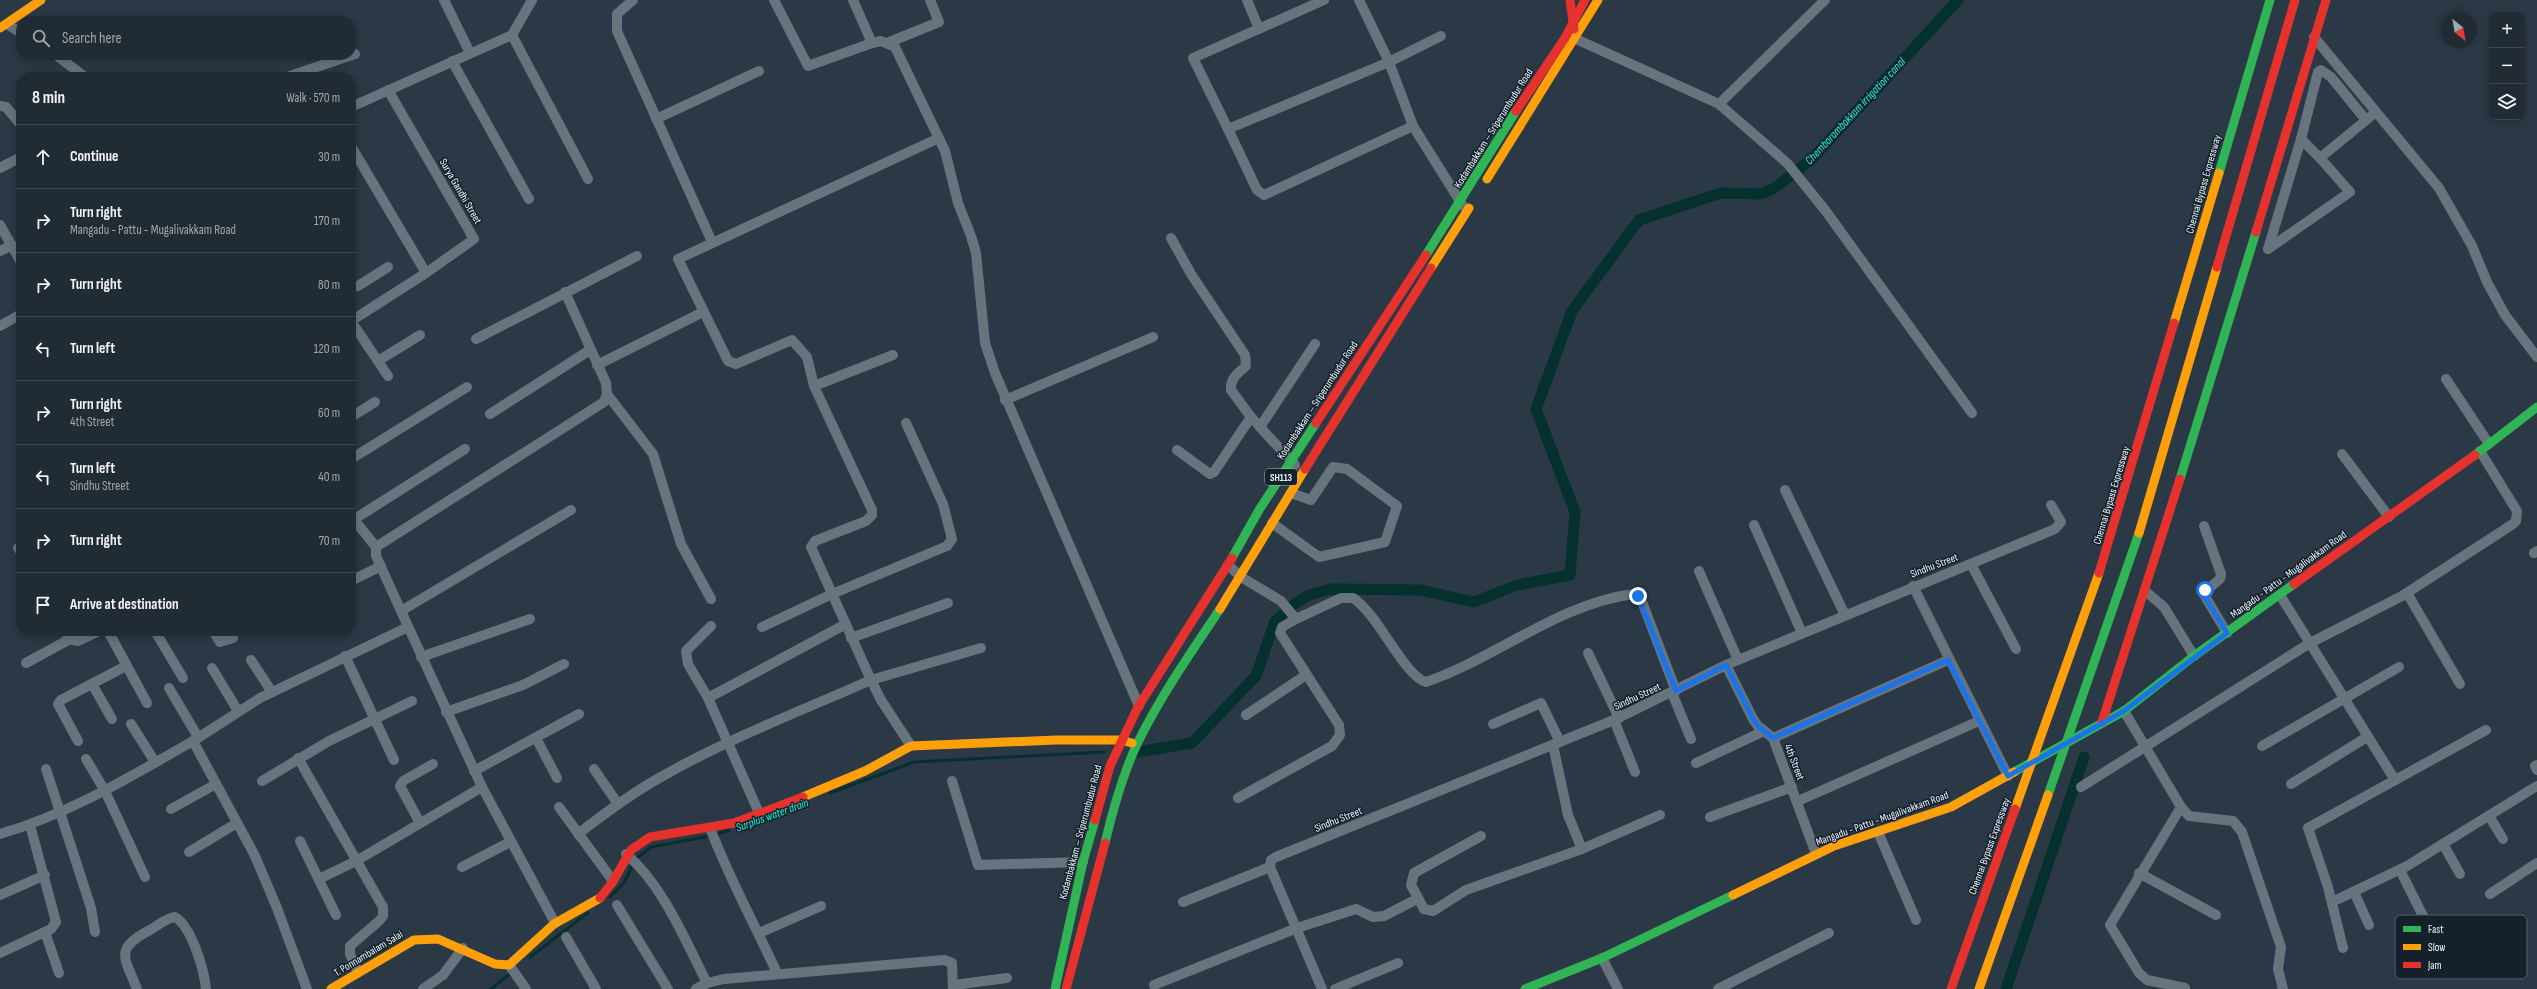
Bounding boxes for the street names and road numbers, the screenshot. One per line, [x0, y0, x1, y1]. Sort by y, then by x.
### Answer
street label: Kodambakkam – Sriperumbudur Road [1451, 66, 1536, 190]
street label: Chennai Bypass Expressway [2183, 133, 2224, 235]
street label: Surya Gandhi Street [437, 156, 485, 227]
street label: Kodambakkam – Sriperumbudur Road [1274, 338, 1361, 462]
street label: Chennai Bypass Expressway [2090, 444, 2133, 546]
road number: SH113 [1265, 469, 1297, 485]
street label: Mangadu - Pattu - Mugalivakkam Road [2228, 528, 2349, 621]
street label: Sindhu Street [1908, 550, 1961, 581]
street label: Sindhu Street [1612, 680, 1663, 713]
street label: 4th Street [1782, 742, 1808, 783]
street label: Kodambakkam – Sriperumbudur Road [1056, 763, 1105, 901]
street label: Mangadu - Pattu - Mugalivakkam Road [1814, 788, 1951, 849]
street label: Chennai Bypass Expressway [1966, 795, 2013, 896]
street label: Sindhu Street [1312, 804, 1365, 835]
street label: T. Ponnambalam Salai [331, 928, 405, 979]

